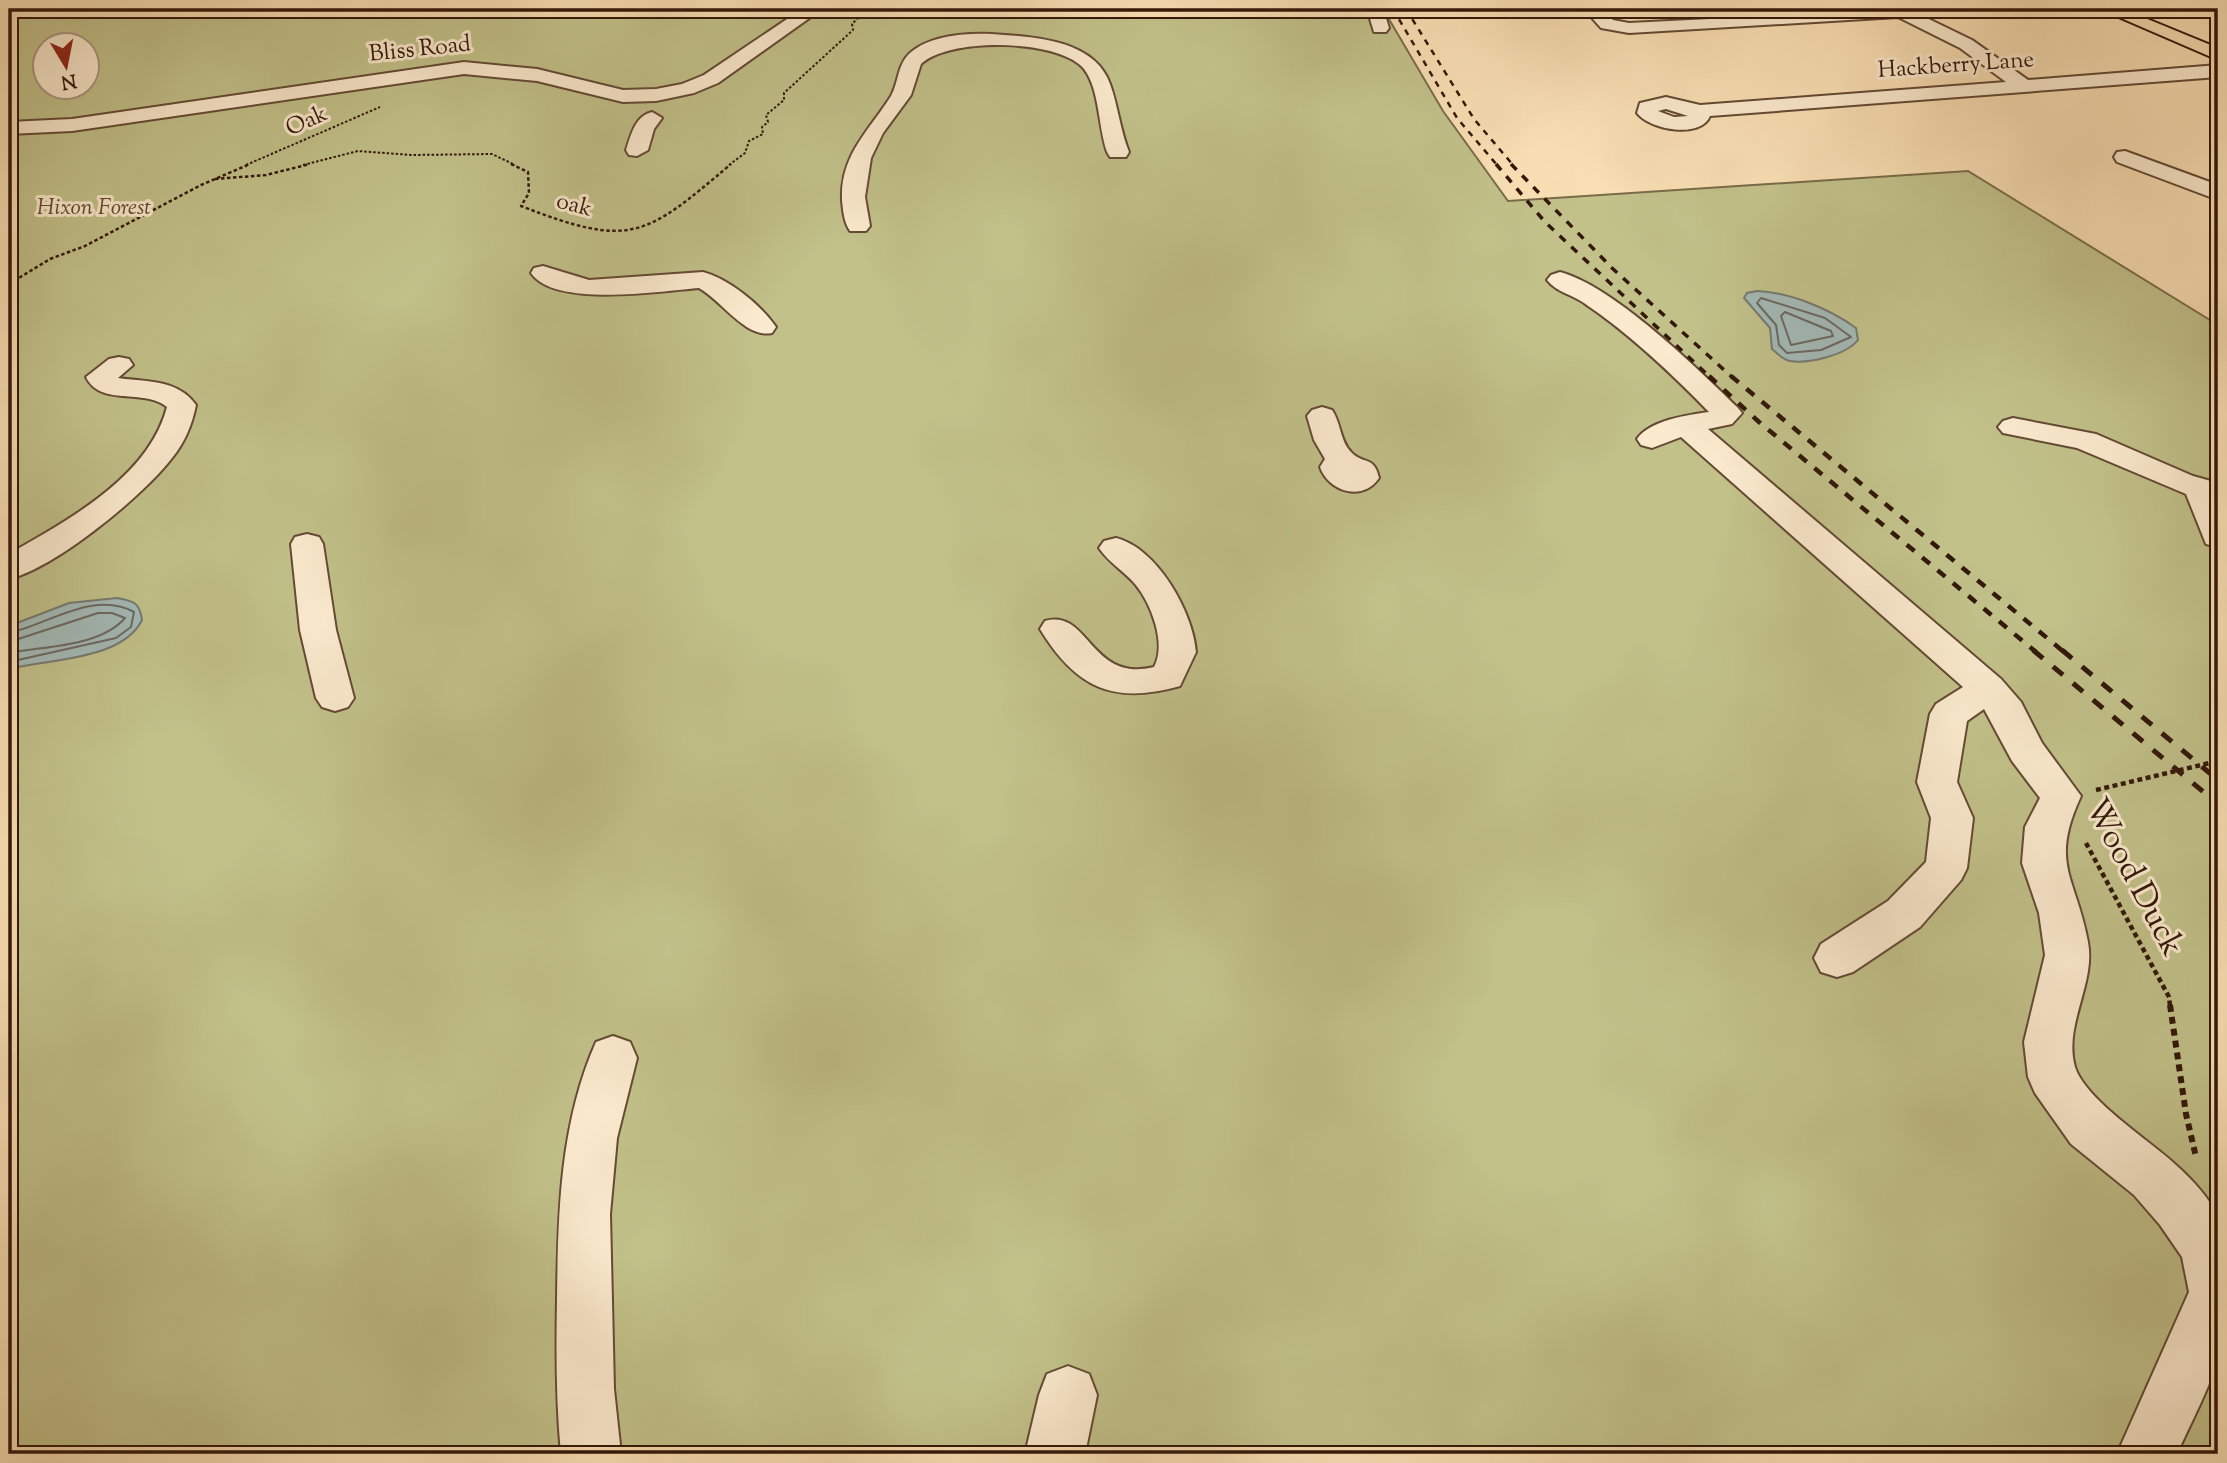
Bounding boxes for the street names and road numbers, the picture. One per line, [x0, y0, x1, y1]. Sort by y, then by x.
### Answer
street label: Bliss Road [368, 28, 472, 72]
street label: Hackberry Lane [1877, 44, 2035, 88]
street label: Oak [281, 98, 334, 146]
street label: oak [552, 185, 596, 227]
street label: Wood Duck [2071, 790, 2195, 966]

